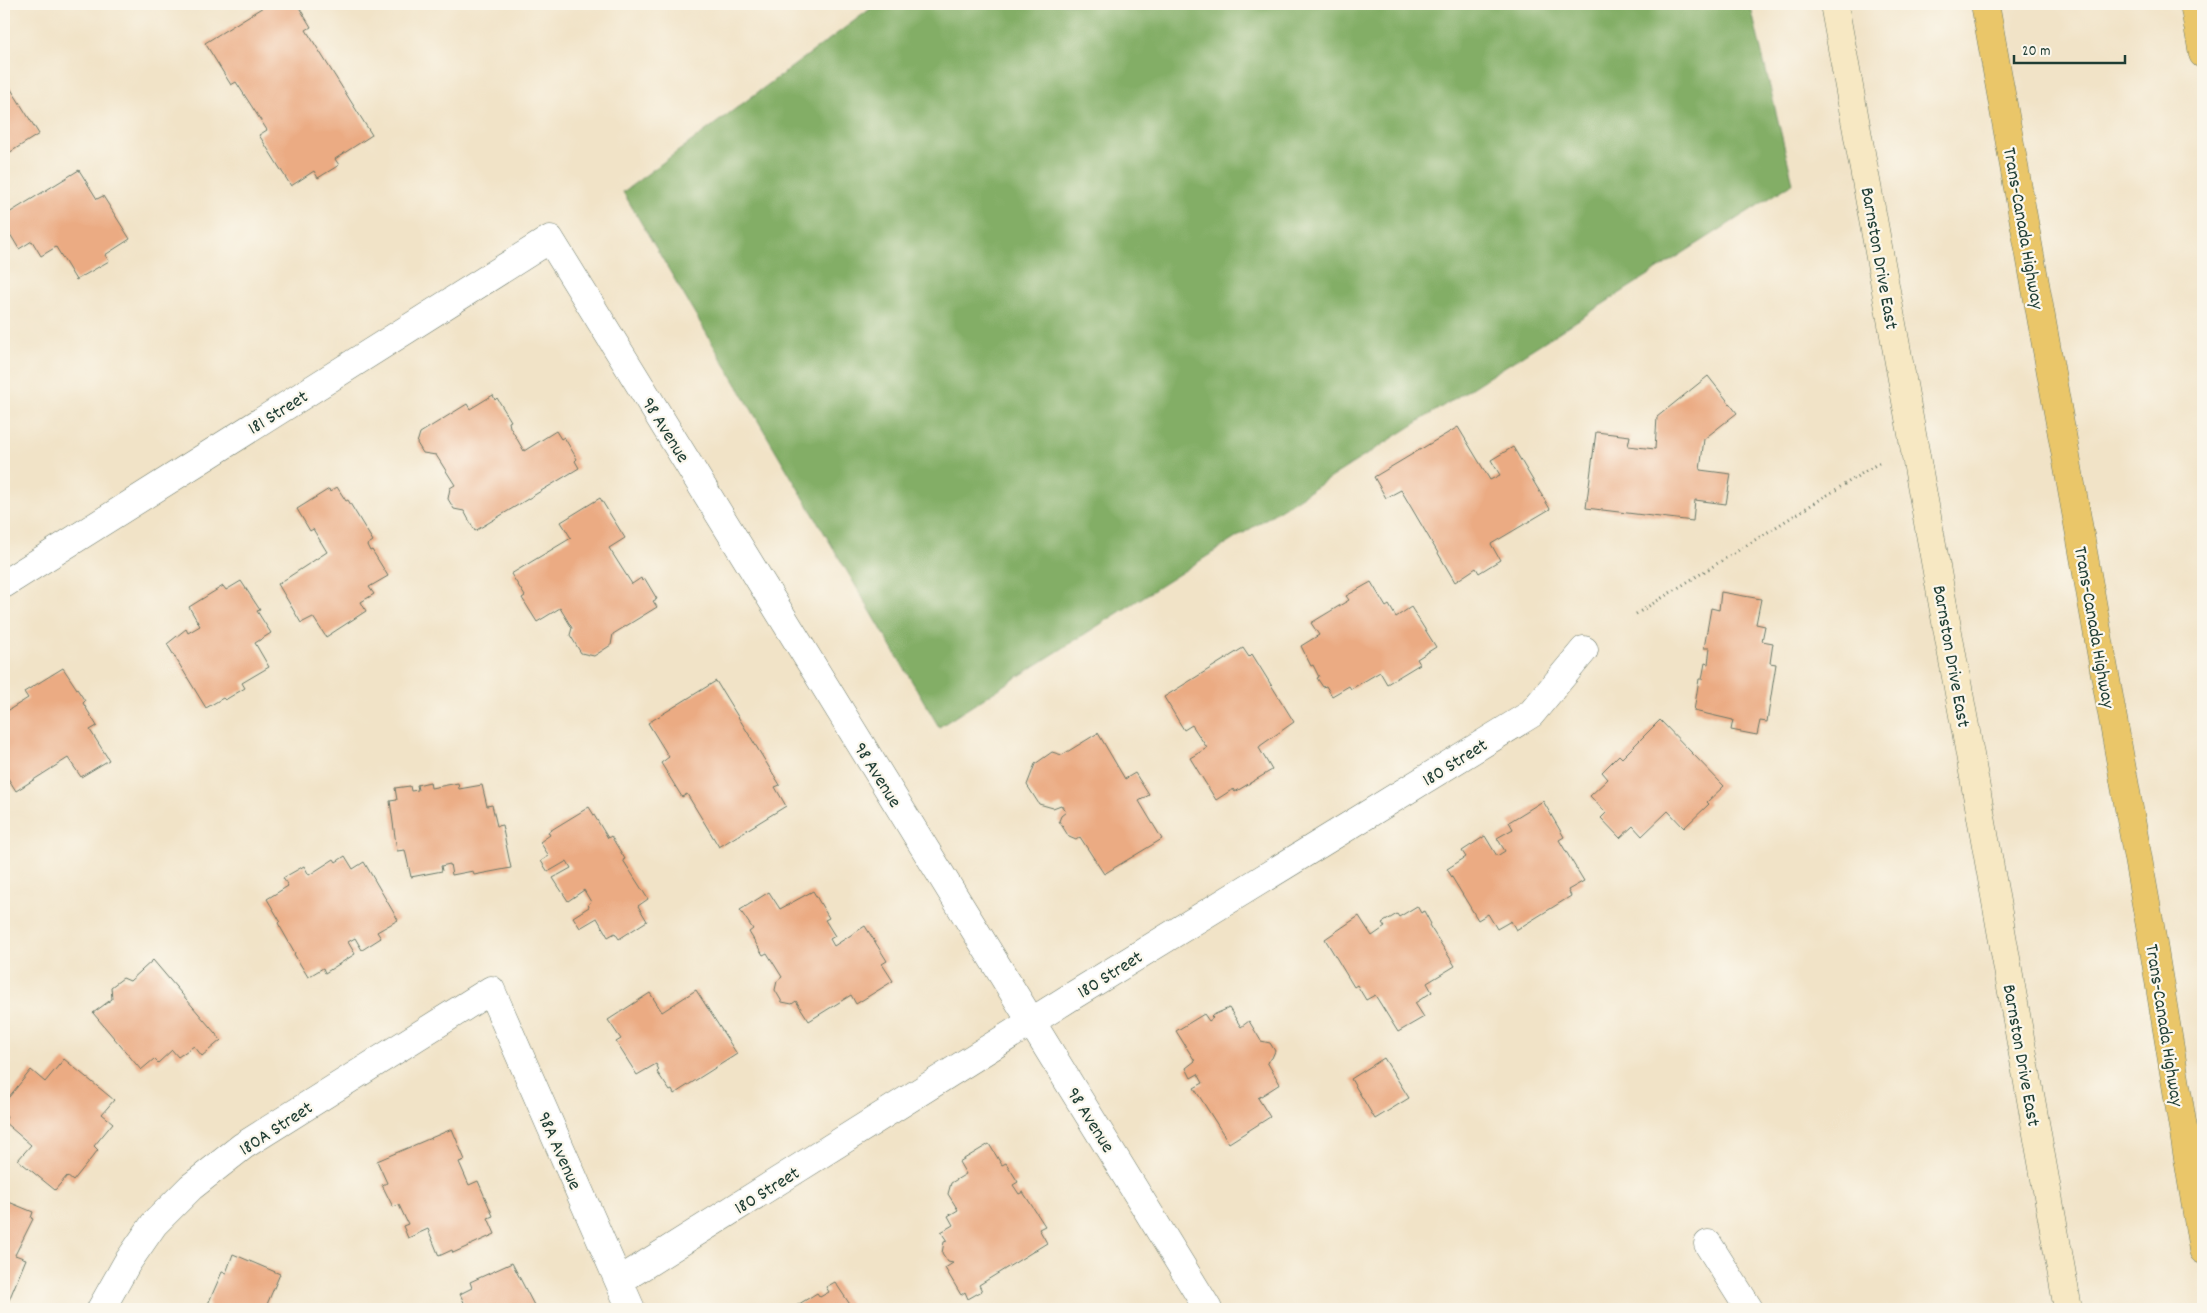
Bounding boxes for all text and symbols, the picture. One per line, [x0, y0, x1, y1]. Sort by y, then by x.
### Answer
scale bar [2014, 32, 2126, 64]
text: 20 m [2022, 41, 2050, 63]
street label: Trans-Canada Highway [1994, 145, 2049, 312]
street label: Barnston Drive East [1852, 185, 1903, 332]
street label: 181 Street [244, 385, 314, 443]
street label: 98 Avenue [633, 393, 695, 469]
street label: Trans-Canada Highway [2065, 544, 2120, 711]
street label: Barnston Drive East [1924, 583, 1975, 730]
street label: 180 Street [1418, 733, 1494, 795]
street label: 98 Avenue [845, 738, 907, 814]
street label: Trans-Canada Highway [2136, 942, 2189, 1109]
street label: 180 Street [1073, 945, 1149, 1007]
street label: Barnston Drive East [1994, 982, 2045, 1129]
street label: 98 Avenue [1058, 1083, 1120, 1159]
street label: 180A Street [235, 1096, 319, 1164]
street label: 98A Avenue [529, 1108, 587, 1195]
street label: 180 Street [730, 1161, 806, 1223]

